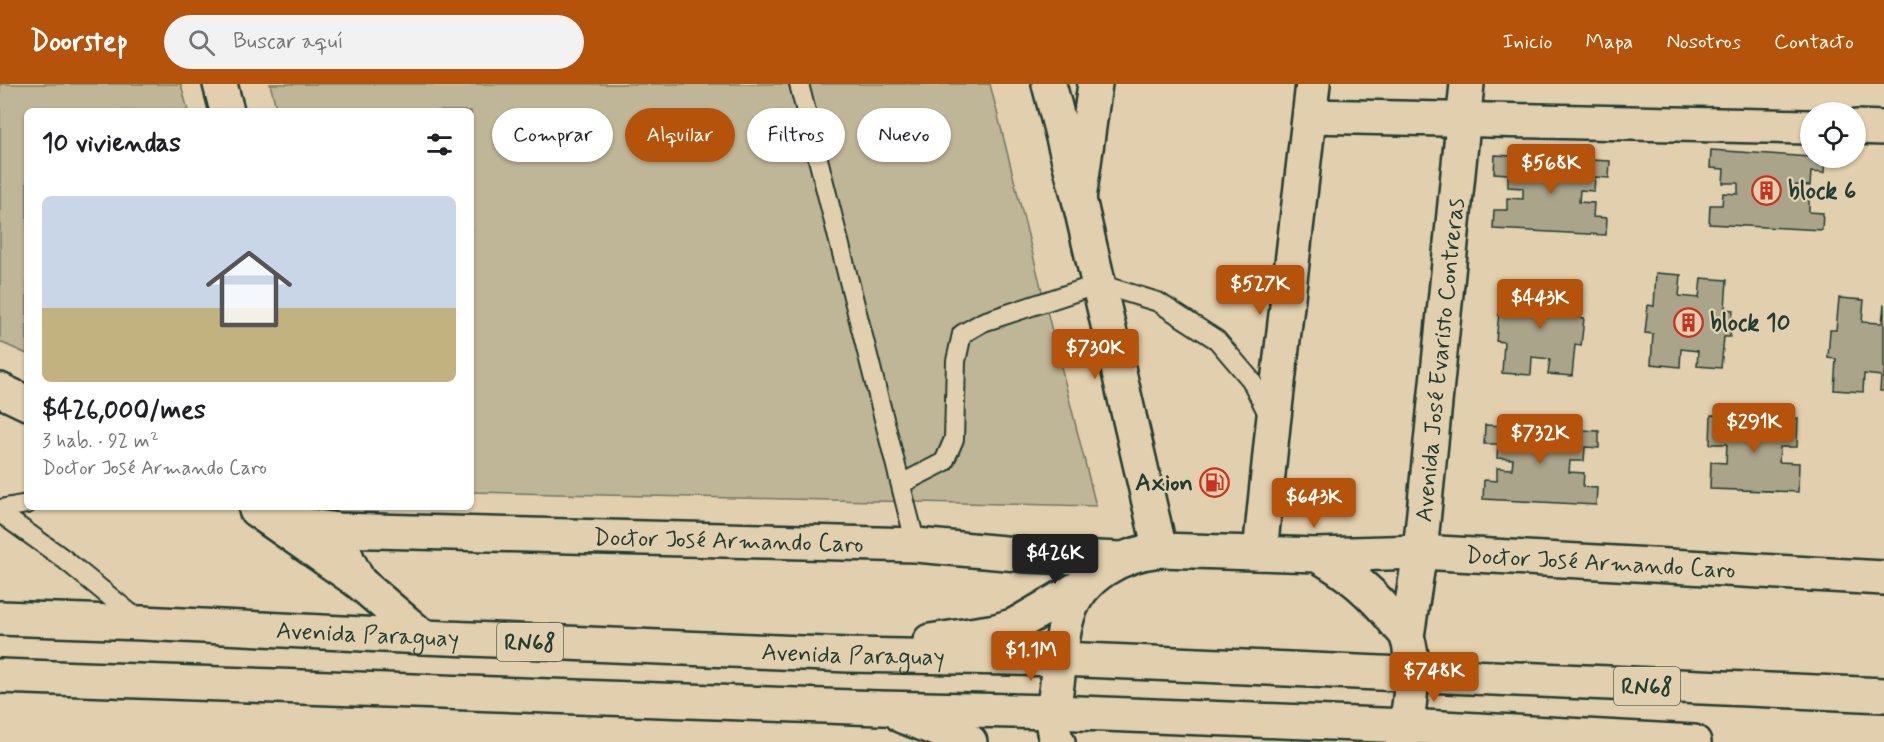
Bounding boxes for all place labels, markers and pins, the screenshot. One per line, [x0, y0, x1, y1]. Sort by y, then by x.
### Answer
pin: $568K [1509, 144, 1593, 195]
building icon: block 6 [1751, 174, 1783, 206]
place label: block 6 [1788, 176, 1856, 207]
pin: $527K [1218, 265, 1302, 316]
pin: $443K [1498, 279, 1582, 330]
building icon: block 10 [1673, 306, 1705, 338]
place label: block 10 [1710, 308, 1790, 339]
pin: $730K [1053, 329, 1137, 380]
pin: $291K [1712, 403, 1796, 454]
pin: $732K [1498, 414, 1582, 465]
fuel station icon: Axion [1198, 466, 1230, 498]
place label: Axion [1135, 468, 1193, 499]
pin: $643K [1272, 478, 1356, 529]
pin: $426K [1013, 534, 1097, 585]
pin: $1.1M [989, 631, 1073, 682]
pin: $748K [1392, 652, 1476, 703]

